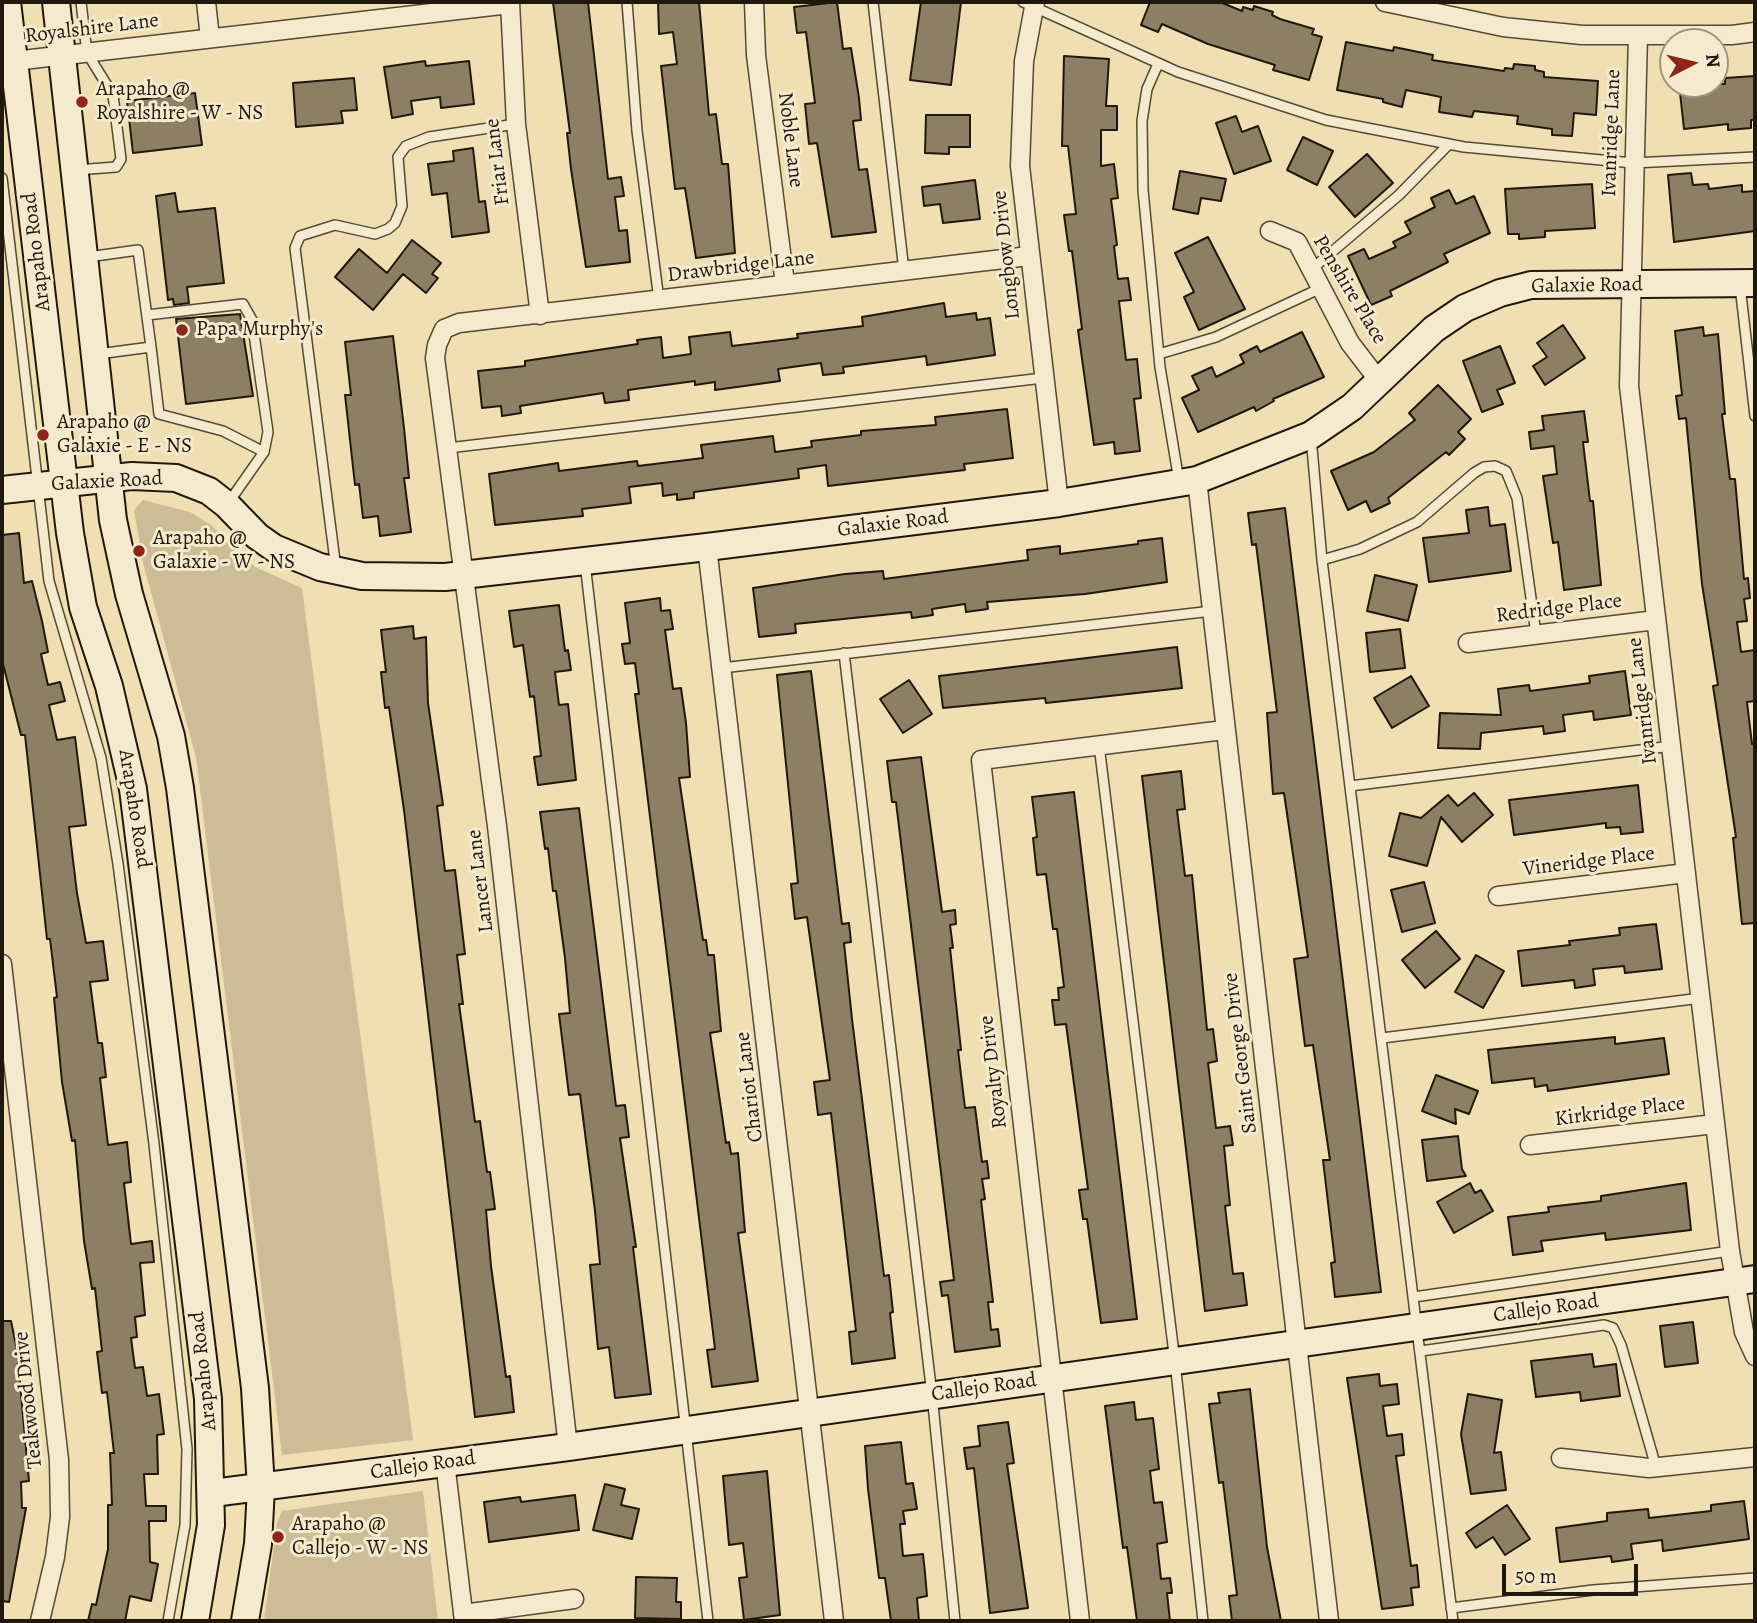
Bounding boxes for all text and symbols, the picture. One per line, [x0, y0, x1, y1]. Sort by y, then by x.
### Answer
street label: Royalshire Lane [24, 8, 160, 50]
north arrow [1659, 28, 1729, 98]
text: N [1699, 52, 1727, 69]
street label: Ivanridge Lane [1597, 69, 1627, 197]
place label: Arapaho @ Royalshire - W - NS [96, 77, 263, 127]
street label: Noble Lane [772, 91, 808, 189]
marker: Arapaho @ Royalshire - W - NS [74, 94, 90, 110]
street label: Friar Lane [480, 117, 516, 207]
street label: Longbow Drive [988, 189, 1026, 321]
street label: Arapaho Road [17, 191, 57, 313]
street label: Penshire Place [1307, 231, 1391, 349]
street label: Drawbridge Lane [666, 245, 816, 289]
street label: Galaxie Road [1531, 272, 1643, 300]
place label: Papa Murphy's [196, 317, 323, 343]
marker: Papa Murphy's [174, 322, 190, 338]
place label: Arapaho @ Galaxie - E - NS [57, 410, 192, 460]
marker: Arapaho @ Galaxie - E - NS [35, 427, 51, 443]
street label: Galaxie Road [51, 466, 163, 498]
street label: Galaxie Road [836, 505, 950, 543]
place label: Arapaho @ Galaxie - W - NS [153, 526, 295, 576]
marker: Arapaho @ Galaxie - W - NS [131, 543, 147, 559]
street label: Redridge Place [1495, 589, 1623, 629]
street label: Ivanridge Lane [1623, 636, 1663, 766]
street label: Arapaho Road [112, 748, 156, 870]
street label: Lancer Lane [462, 828, 500, 934]
street label: Vineridge Place [1522, 841, 1656, 883]
street label: Saint George Drive [1219, 971, 1263, 1135]
street label: Royalty Drive [975, 1014, 1013, 1130]
street label: Chariot Lane [731, 1030, 769, 1144]
street label: Kirkridge Place [1553, 1091, 1687, 1133]
street label: Callejo Road [1492, 1289, 1600, 1329]
street label: Arapaho Road [185, 1310, 223, 1432]
street label: Teakwood Drive [9, 1330, 49, 1470]
street label: Callejo Road [930, 1368, 1038, 1408]
street label: Callejo Road [369, 1446, 477, 1486]
place label: Arapaho @ Callejo - W - NS [292, 1512, 429, 1562]
marker: Arapaho @ Callejo - W - NS [270, 1529, 286, 1545]
scale bar [1505, 1550, 1642, 1594]
text: 50 m [1515, 1562, 1557, 1590]

